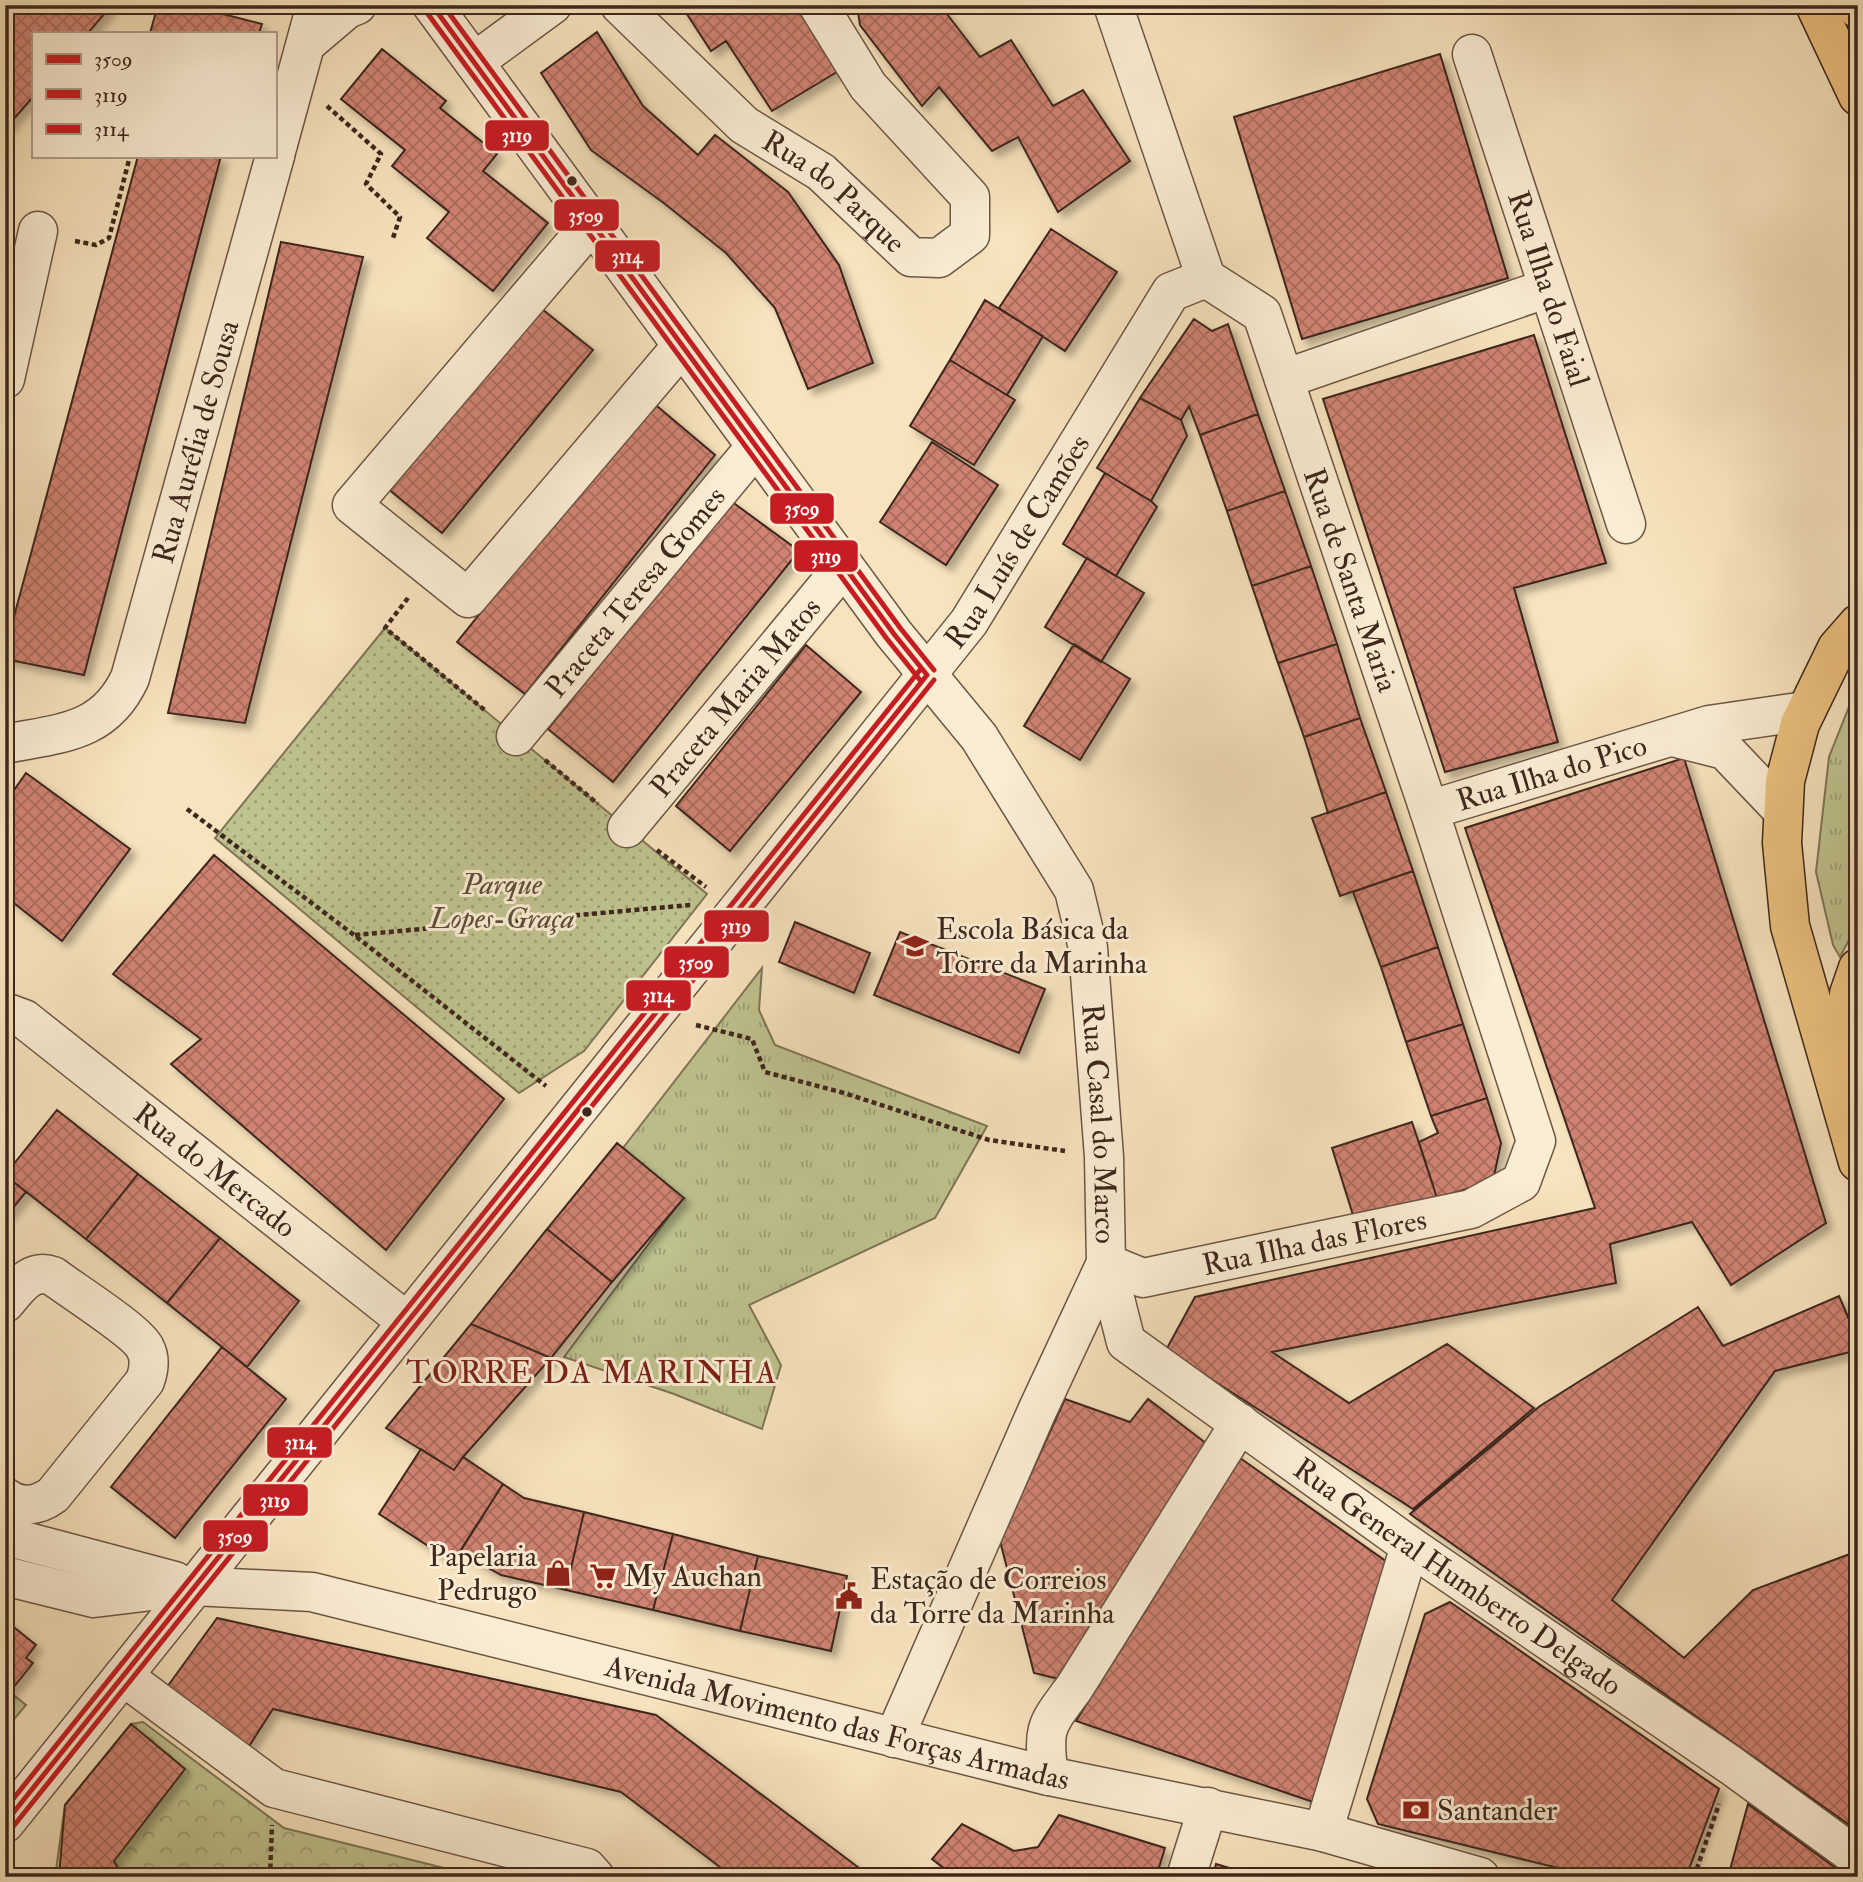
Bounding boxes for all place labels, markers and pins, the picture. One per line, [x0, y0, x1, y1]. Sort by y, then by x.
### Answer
unlabelled marker [565, 174, 579, 188]
place label: Escola Básica da Torre da Marinha [936, 911, 1148, 982]
school or university icon: Escola Básica da Torre da Marinha [900, 931, 930, 961]
unlabelled marker [580, 1105, 594, 1119]
place label: Papelaria Pedrugo [429, 1538, 538, 1609]
shop icon: Papelaria Pedrugo [543, 1558, 573, 1588]
place label: My Auchan [624, 1558, 762, 1595]
supermarket icon: My Auchan [588, 1561, 618, 1591]
place label: Estação de Correios da Torre da Marinha [870, 1561, 1115, 1632]
public building icon: Estação de Correios da Torre da Marinha [834, 1581, 864, 1611]
place label: Santander [1437, 1792, 1557, 1829]
bank icon: Santander [1401, 1795, 1431, 1825]

